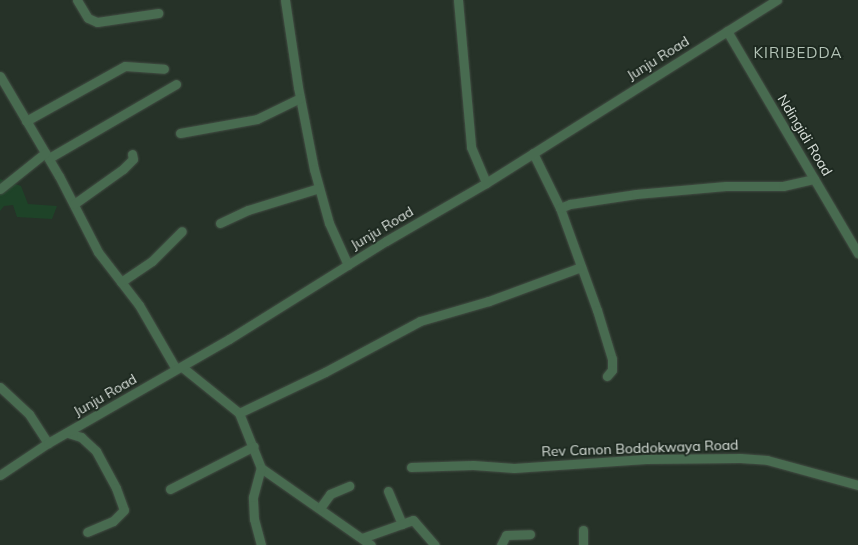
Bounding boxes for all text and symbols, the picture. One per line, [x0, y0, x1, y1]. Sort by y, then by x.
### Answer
street label: Junju Road [624, 32, 692, 84]
district label: KIRIBEDDA [754, 44, 842, 62]
street label: Ndingidi Road [774, 91, 836, 179]
street label: Junju Road [348, 203, 416, 253]
street label: Junju Road [70, 370, 140, 420]
street label: Rev Canon Boddokwaya Road [541, 436, 739, 460]

